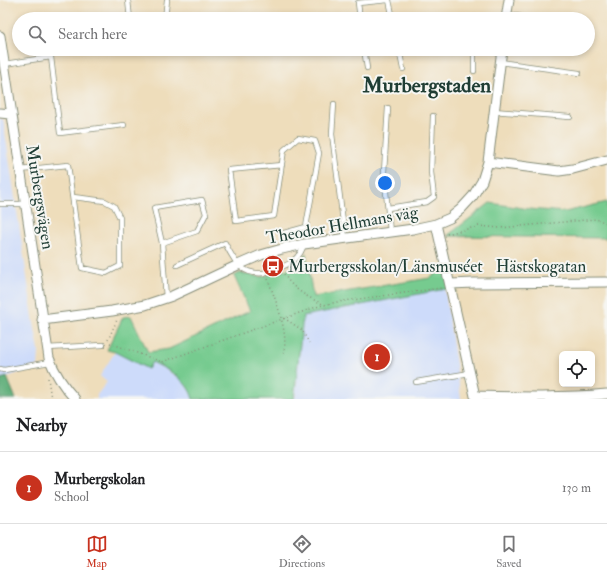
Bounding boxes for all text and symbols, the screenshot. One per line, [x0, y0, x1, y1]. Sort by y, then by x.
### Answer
search box [12, 12, 595, 56]
icon: search [26, 23, 48, 45]
text: Search here [58, 25, 127, 44]
district label: Murbergstaden [362, 72, 491, 99]
street label: Murbergsvägen [21, 143, 59, 251]
your location [375, 173, 395, 193]
street label: Theodor Hellmans väg [264, 201, 420, 249]
bus stop icon: Murbergsskolan/Länsmuséet [260, 253, 286, 279]
place label: Murbergsskolan/Länsmuséet [288, 256, 483, 277]
street label: Hästskogatan [496, 256, 587, 277]
pin: 1 [364, 342, 390, 372]
map controls [559, 351, 595, 387]
button: locate [559, 351, 595, 387]
text: Nearby [16, 415, 67, 436]
text: Murbergskolan [54, 470, 145, 489]
text: 1 [27, 480, 31, 496]
text: 130 m [562, 480, 591, 496]
text: School [54, 489, 89, 505]
tab: Map [86, 533, 108, 570]
tab: Directions [279, 533, 325, 570]
tab: Saved [496, 533, 521, 570]

